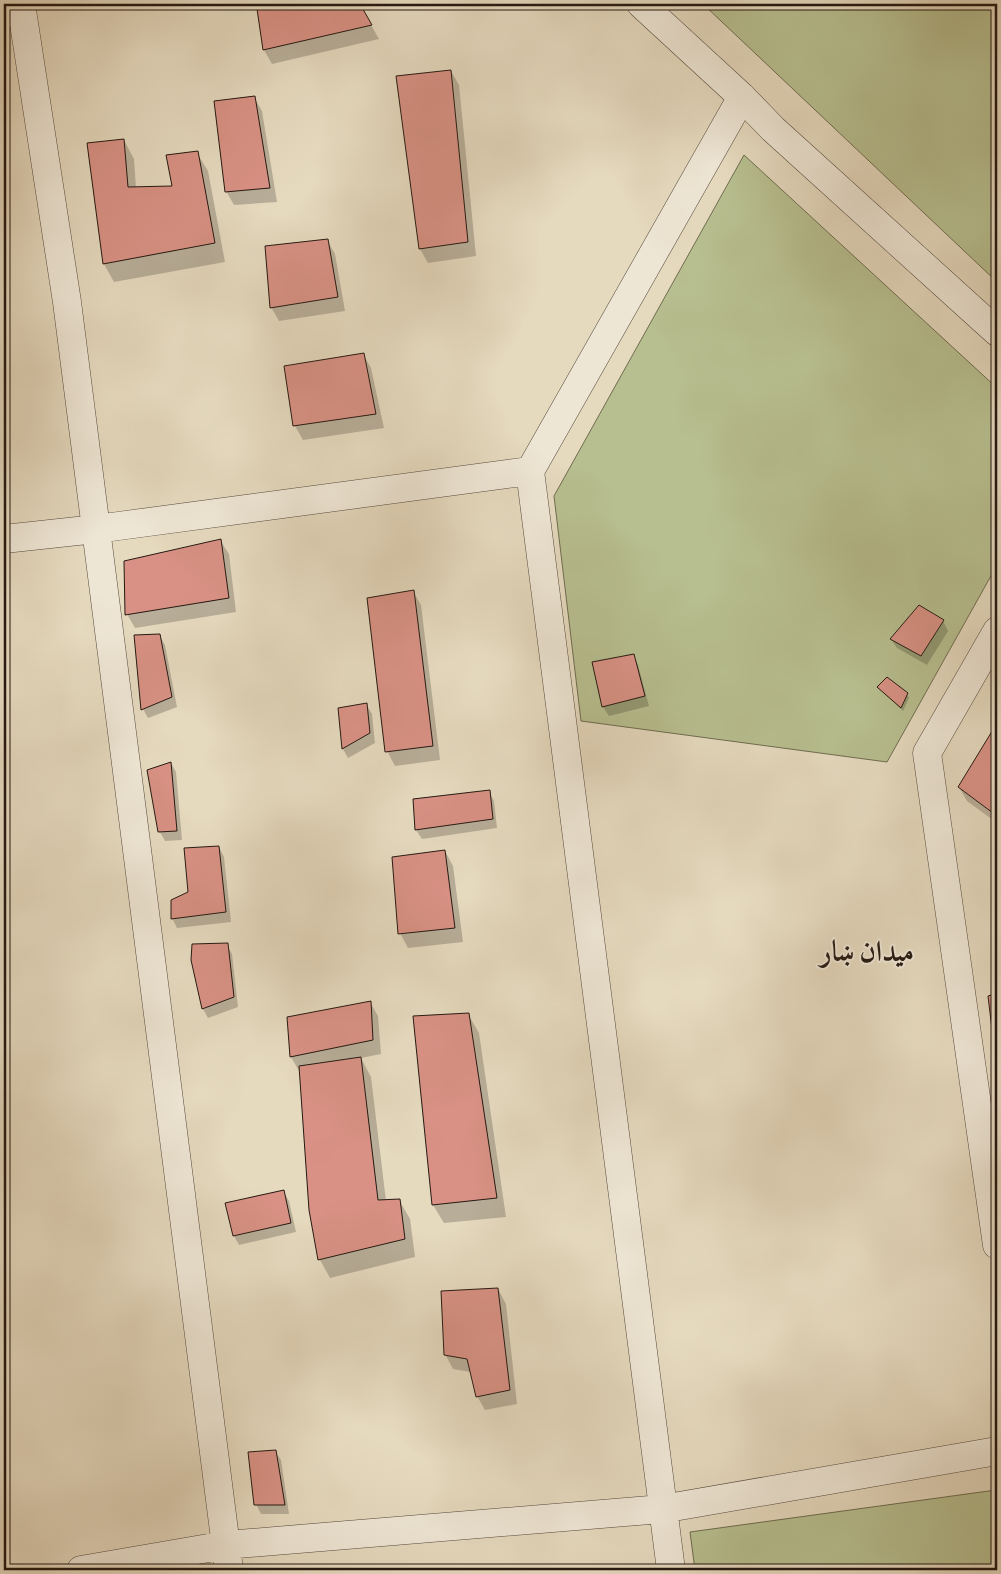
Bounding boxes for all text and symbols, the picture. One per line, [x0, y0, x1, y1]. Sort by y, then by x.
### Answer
district label: میدان ښار [817, 934, 914, 970]

